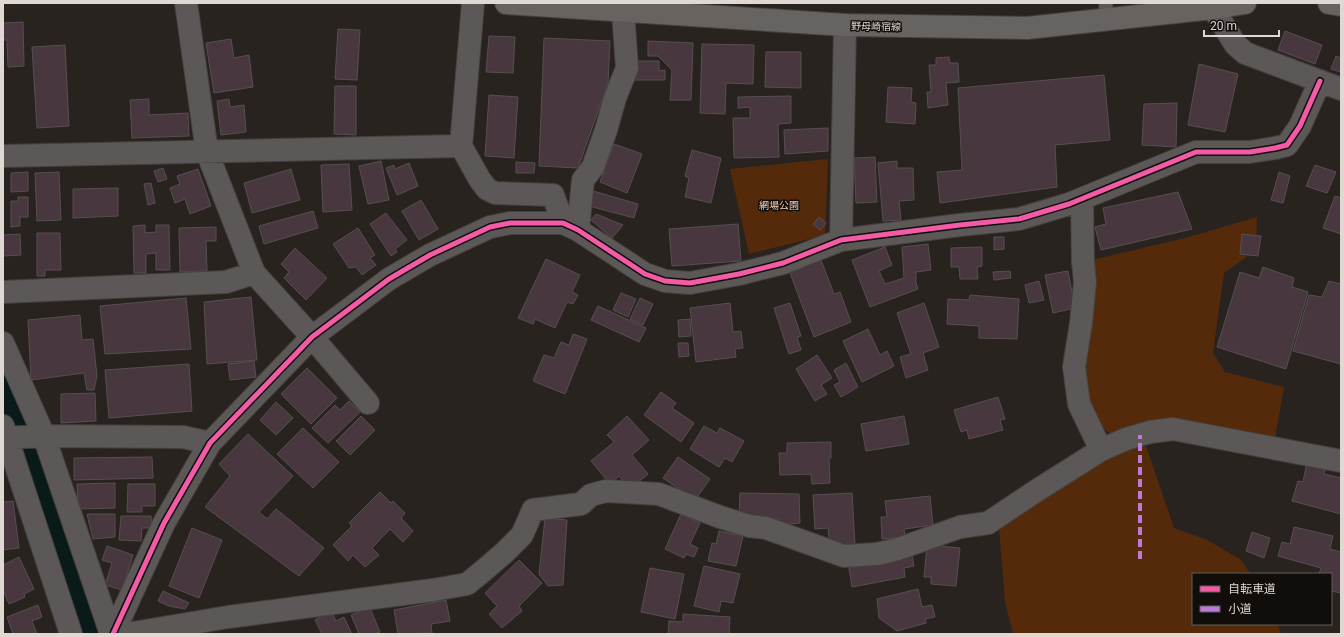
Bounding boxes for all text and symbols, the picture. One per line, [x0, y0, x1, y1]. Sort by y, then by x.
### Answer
scale bar [1204, 12, 1279, 38]
text: 20 m [1210, 19, 1237, 33]
street label: 野母崎宿線 [851, 21, 901, 32]
park label: 網場公園 [759, 200, 799, 211]
legend [1192, 573, 1332, 625]
text: 自転車道 [1228, 582, 1276, 596]
text: 小道 [1228, 602, 1252, 616]

